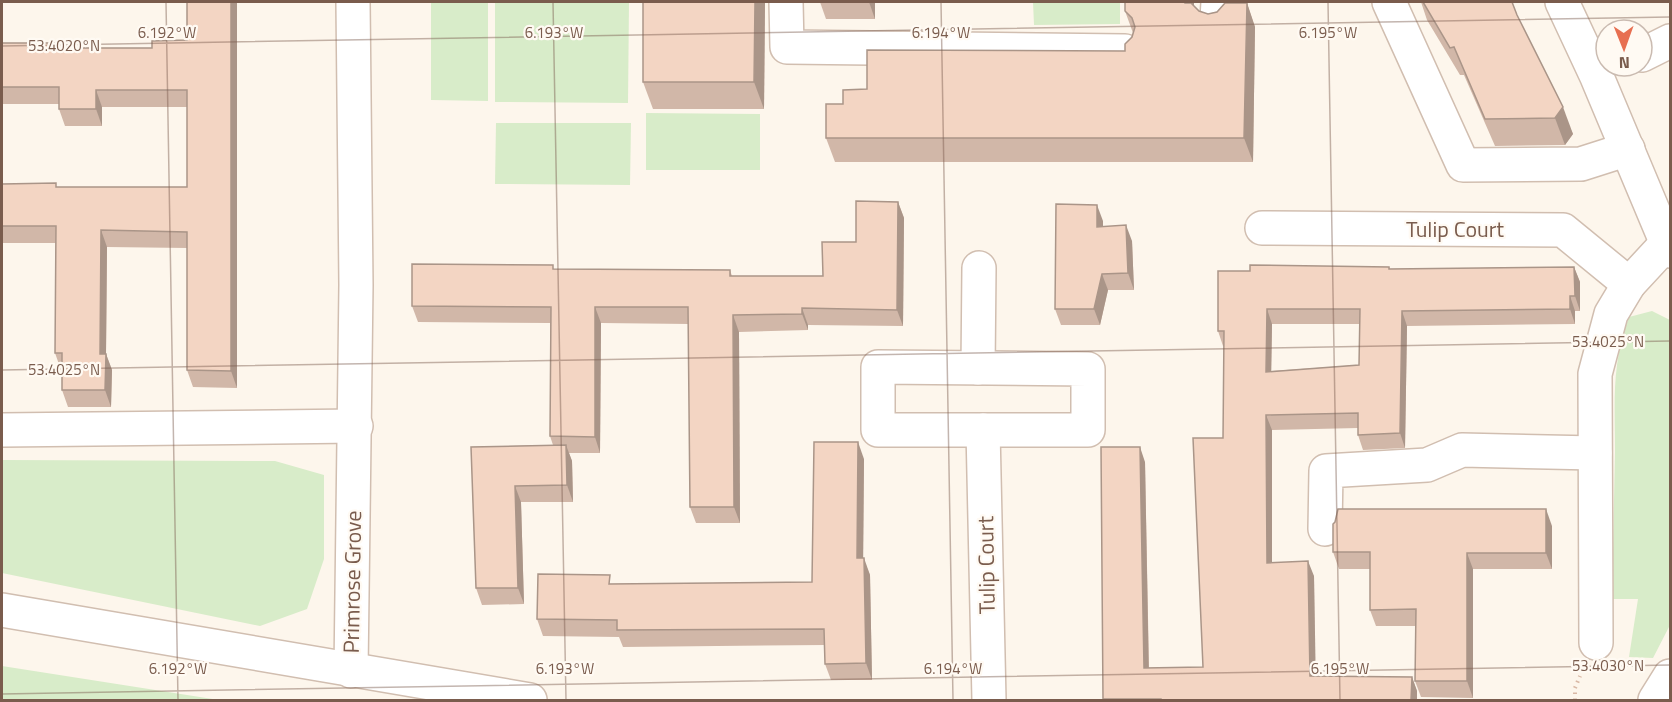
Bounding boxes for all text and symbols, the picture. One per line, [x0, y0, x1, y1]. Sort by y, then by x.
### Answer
north arrow [1594, 18, 1654, 78]
text: 6.192°W [138, 21, 196, 44]
text: 6.193°W [525, 21, 583, 44]
text: 6.194°W [912, 21, 970, 44]
text: 6.195°W [1299, 21, 1357, 44]
text: 53.4020°N [28, 34, 100, 57]
text: N [1619, 51, 1630, 75]
street label: Tulip Court [1406, 212, 1504, 246]
text: 53.4025°N [1572, 330, 1644, 353]
text: 53.4025°N [28, 358, 100, 381]
street label: Primrose Grove [334, 510, 370, 654]
street label: Tulip Court [968, 515, 1004, 614]
text: 53.4030°N [1572, 654, 1644, 677]
text: 6.192°W [149, 657, 207, 680]
text: 6.193°W [536, 657, 594, 680]
text: 6.194°W [924, 657, 982, 680]
text: 6.195°W [1311, 657, 1369, 680]

